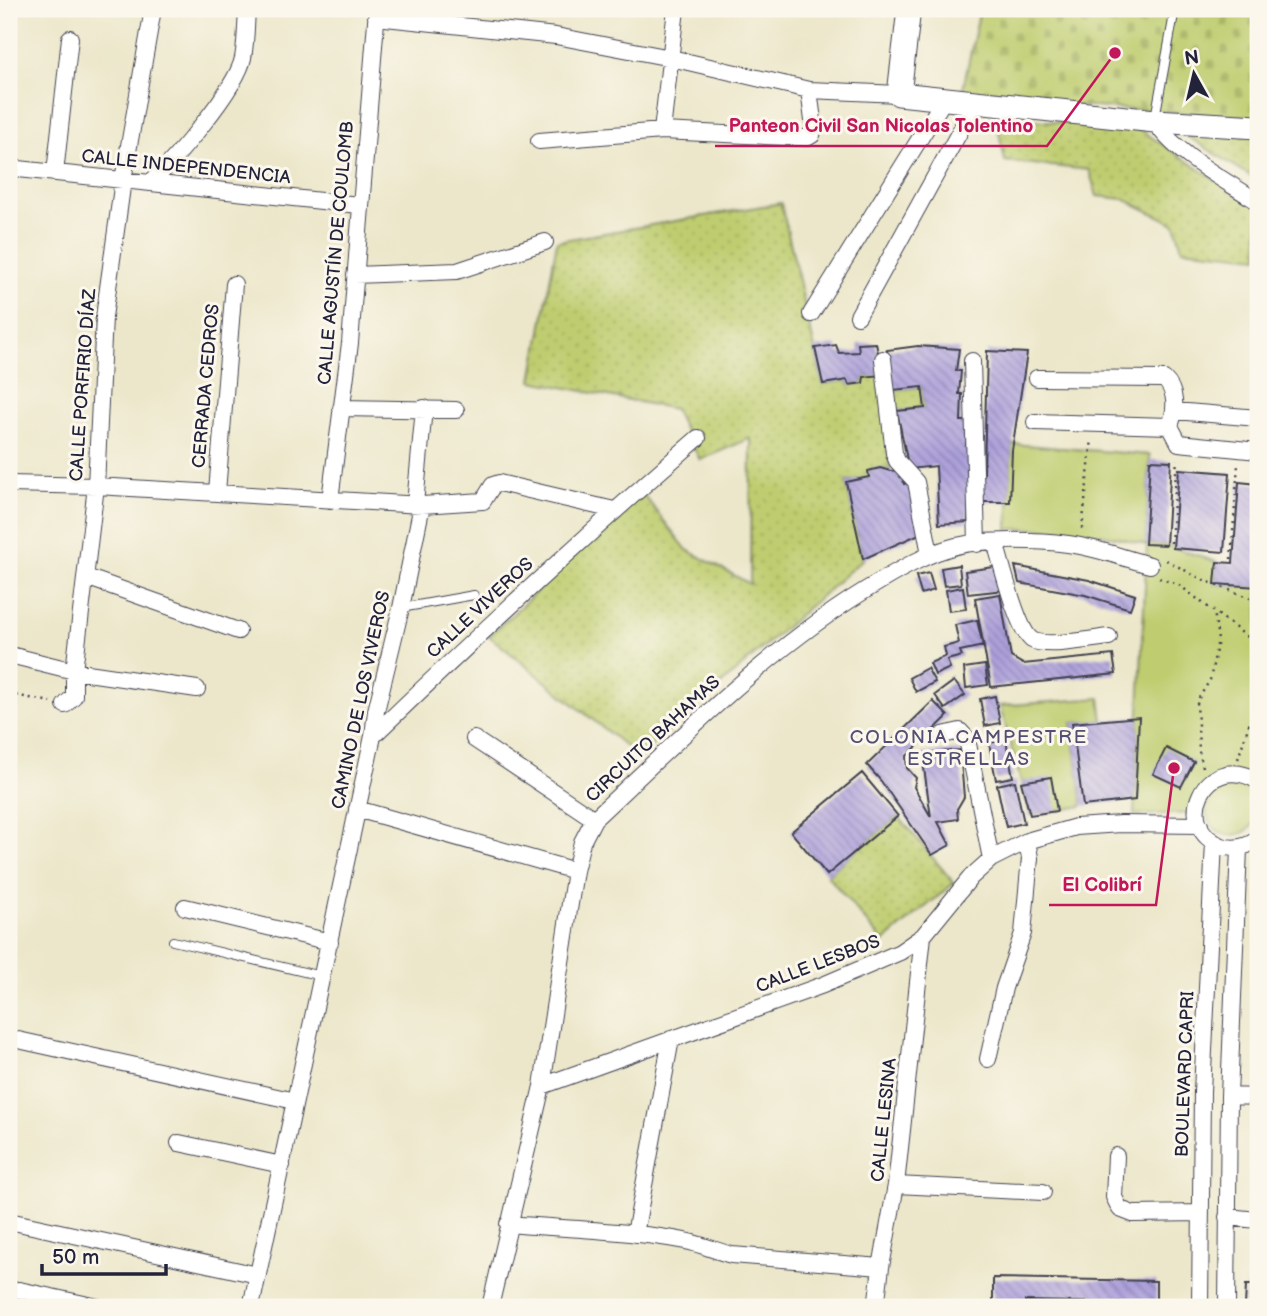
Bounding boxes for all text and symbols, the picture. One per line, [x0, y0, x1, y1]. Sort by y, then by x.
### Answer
north arrow [1158, 38, 1228, 108]
text: N [1183, 46, 1201, 71]
callout: Panteon Civil San Nicolas Tolentino [715, 106, 1047, 146]
text: Panteon Civil San Nicolas Tolentino [729, 115, 1033, 138]
street label: CALLE AGUSTÍN DE COULOMB [312, 120, 358, 386]
street label: CALLE INDEPENDENCIA [81, 146, 291, 188]
street label: CALLE PORFIRIO DÍAZ [64, 288, 100, 482]
street label: CERRADA CEDROS [188, 303, 224, 469]
street label: CALLE VIVEROS [422, 553, 538, 663]
street label: CAMINO DE LOS VIVEROS [328, 589, 394, 811]
street label: CIRCUITO BAHAMAS [582, 671, 725, 807]
district label: COLONIA CAMPESTRE ESTRELLAS [850, 726, 1088, 771]
callout: El Colibrí [1049, 865, 1156, 905]
text: El Colibrí [1062, 874, 1142, 897]
street label: CALLE LESBOS [753, 931, 883, 997]
street label: BOULEVARD CAPRI [1172, 991, 1198, 1157]
street label: CALLE LESINA [867, 1057, 901, 1183]
scale bar [42, 1232, 166, 1276]
text: 50 m [52, 1245, 99, 1270]

